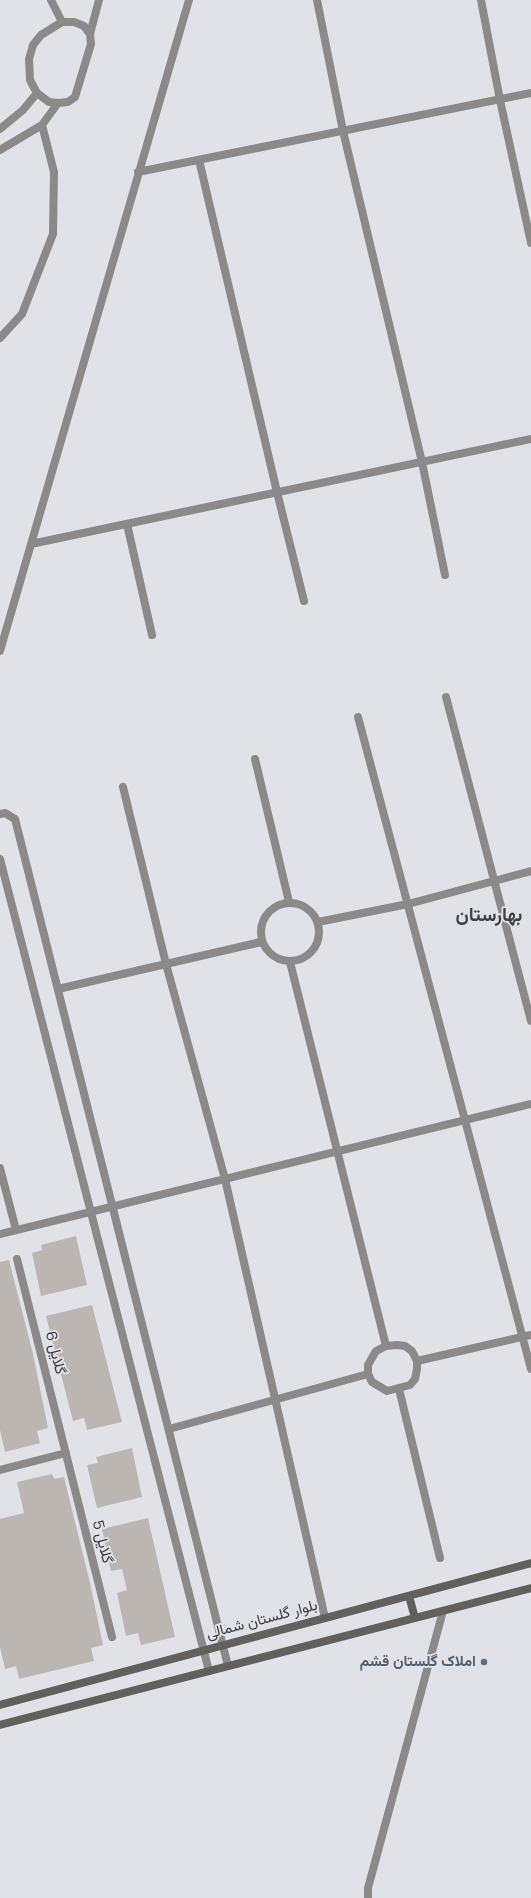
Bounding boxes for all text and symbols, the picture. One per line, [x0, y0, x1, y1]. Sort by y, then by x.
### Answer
district label: بهارستان [456, 905, 522, 927]
street label: گلایل 6 [41, 1329, 69, 1377]
street label: گلایل 5 [88, 1519, 116, 1565]
street label: بلوار گلستان شمالی [204, 1596, 320, 1644]
place label: املاک گلستان قشم [360, 1653, 476, 1671]
marker: املاک گلستان قشم [479, 1657, 489, 1667]

